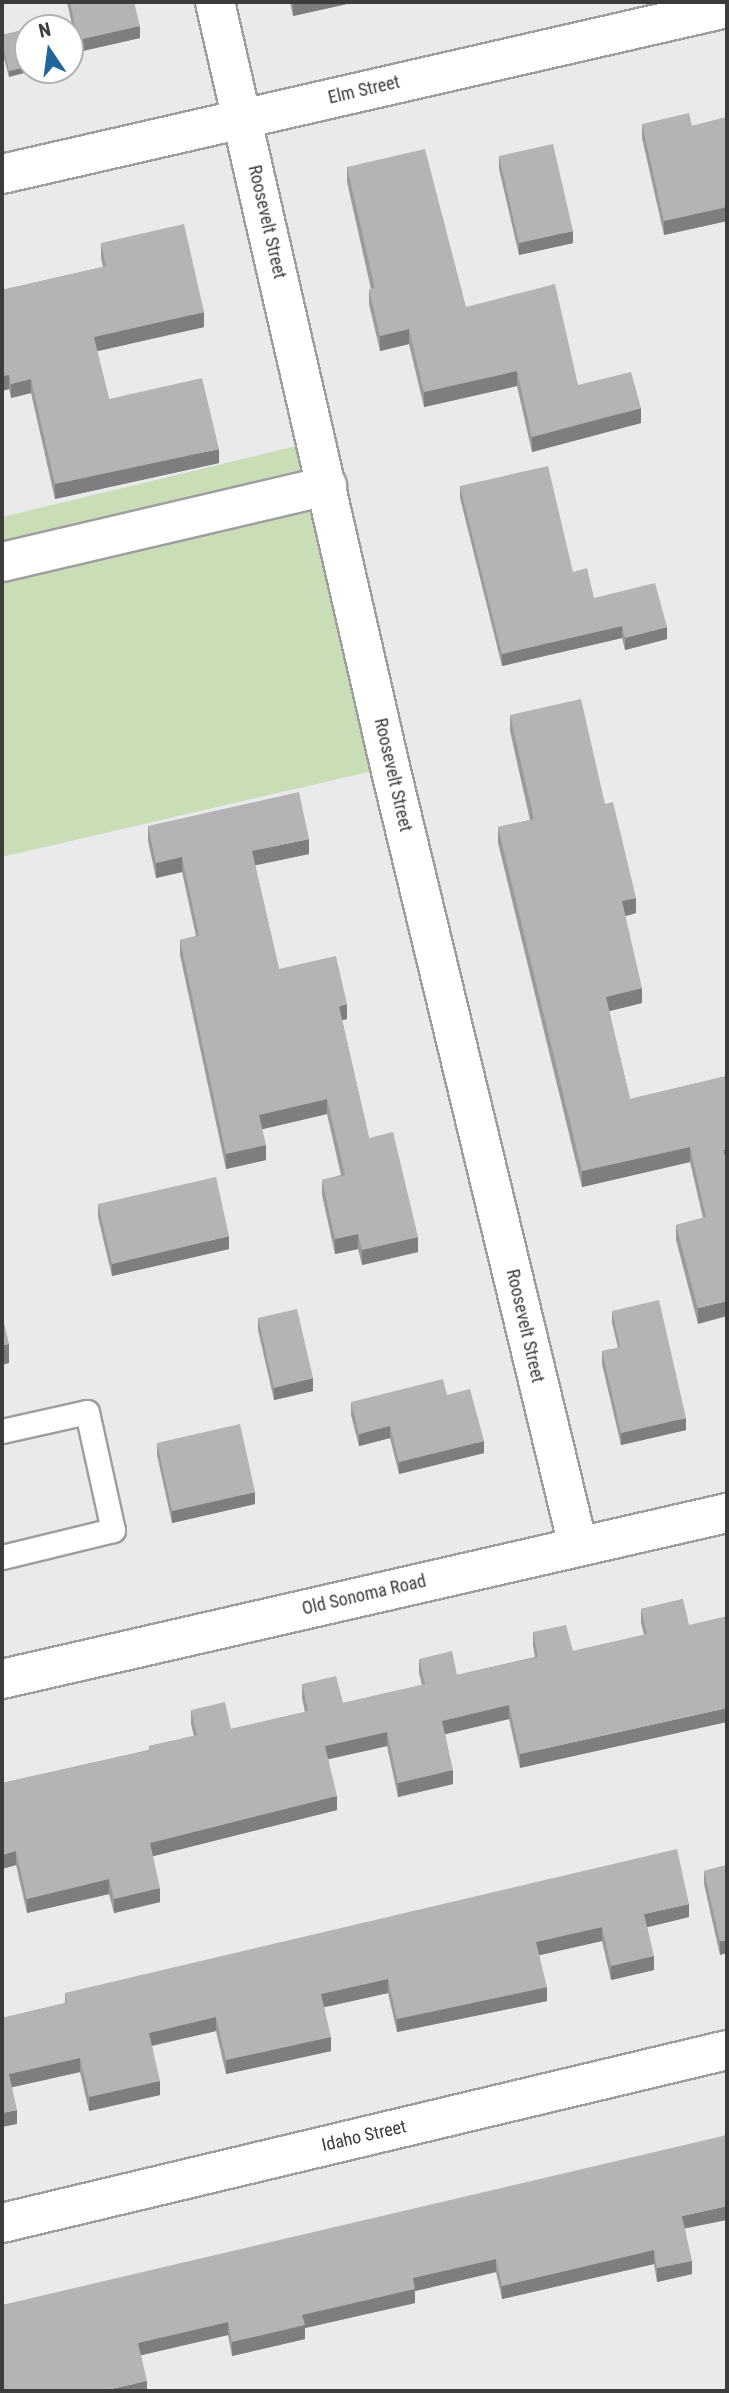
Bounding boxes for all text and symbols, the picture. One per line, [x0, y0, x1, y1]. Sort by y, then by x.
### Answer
north arrow [14, 14, 84, 84]
text: N [36, 17, 53, 43]
street label: Elm Street [326, 71, 402, 109]
street label: Roosevelt Street [243, 163, 291, 281]
street label: Roosevelt Street [369, 716, 417, 834]
street label: Roosevelt Street [501, 1267, 549, 1385]
street label: Old Sonoma Road [300, 1570, 428, 1620]
street label: Idaho Street [320, 2116, 408, 2156]

